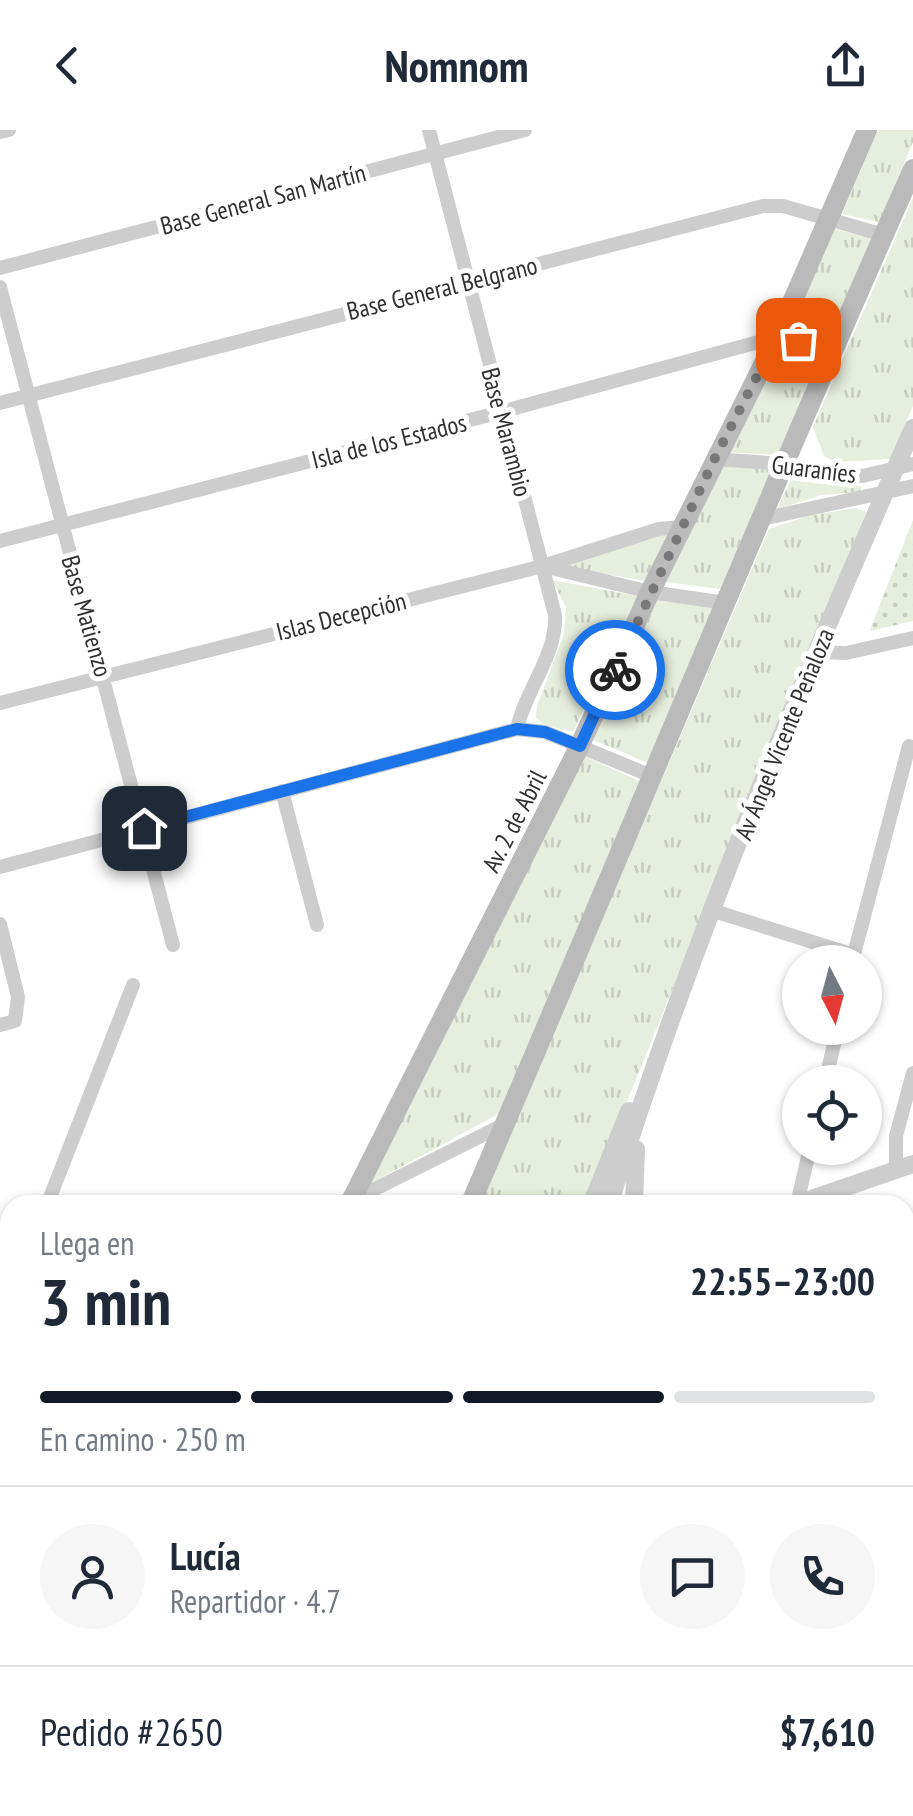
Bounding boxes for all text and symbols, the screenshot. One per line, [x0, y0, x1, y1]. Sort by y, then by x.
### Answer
text: Nomnom [384, 36, 529, 94]
icon: back [40, 38, 95, 93]
icon: share [818, 38, 873, 93]
street label: Base General San Martín [157, 156, 369, 242]
street label: Base General Belgrano [343, 249, 541, 327]
pin [756, 298, 841, 383]
icon: bag [771, 313, 826, 368]
street label: Base Marambio [474, 364, 540, 500]
street label: Isla de los Estados [308, 406, 470, 476]
street label: Guaraníes [770, 448, 858, 490]
street label: Base Matienzo [54, 552, 120, 680]
street label: Islas Decepción [273, 584, 409, 648]
courier [565, 620, 665, 720]
street label: Av Ángel Vicente Peñaloza [727, 624, 841, 844]
icon: bike [588, 643, 643, 698]
street label: Av. 2 de Abril [475, 764, 553, 877]
pin [102, 786, 187, 871]
icon: home [117, 801, 172, 856]
north arrow [782, 945, 882, 1045]
map controls [782, 945, 882, 1165]
button: locate [782, 1065, 882, 1165]
text: Llega en [40, 1222, 134, 1264]
text: 22:55–23:00 [690, 1256, 875, 1305]
text: 3 min [40, 1259, 171, 1343]
text: En camino · 250 m [40, 1418, 246, 1460]
button: person [40, 1524, 145, 1629]
button: chat [640, 1524, 745, 1629]
button: phone [770, 1524, 875, 1629]
text: Lucía [170, 1531, 241, 1580]
text: Repartidor · 4.7 [170, 1580, 341, 1622]
text: Pedido #2650 [40, 1707, 223, 1756]
text: $7,610 [780, 1707, 875, 1756]

